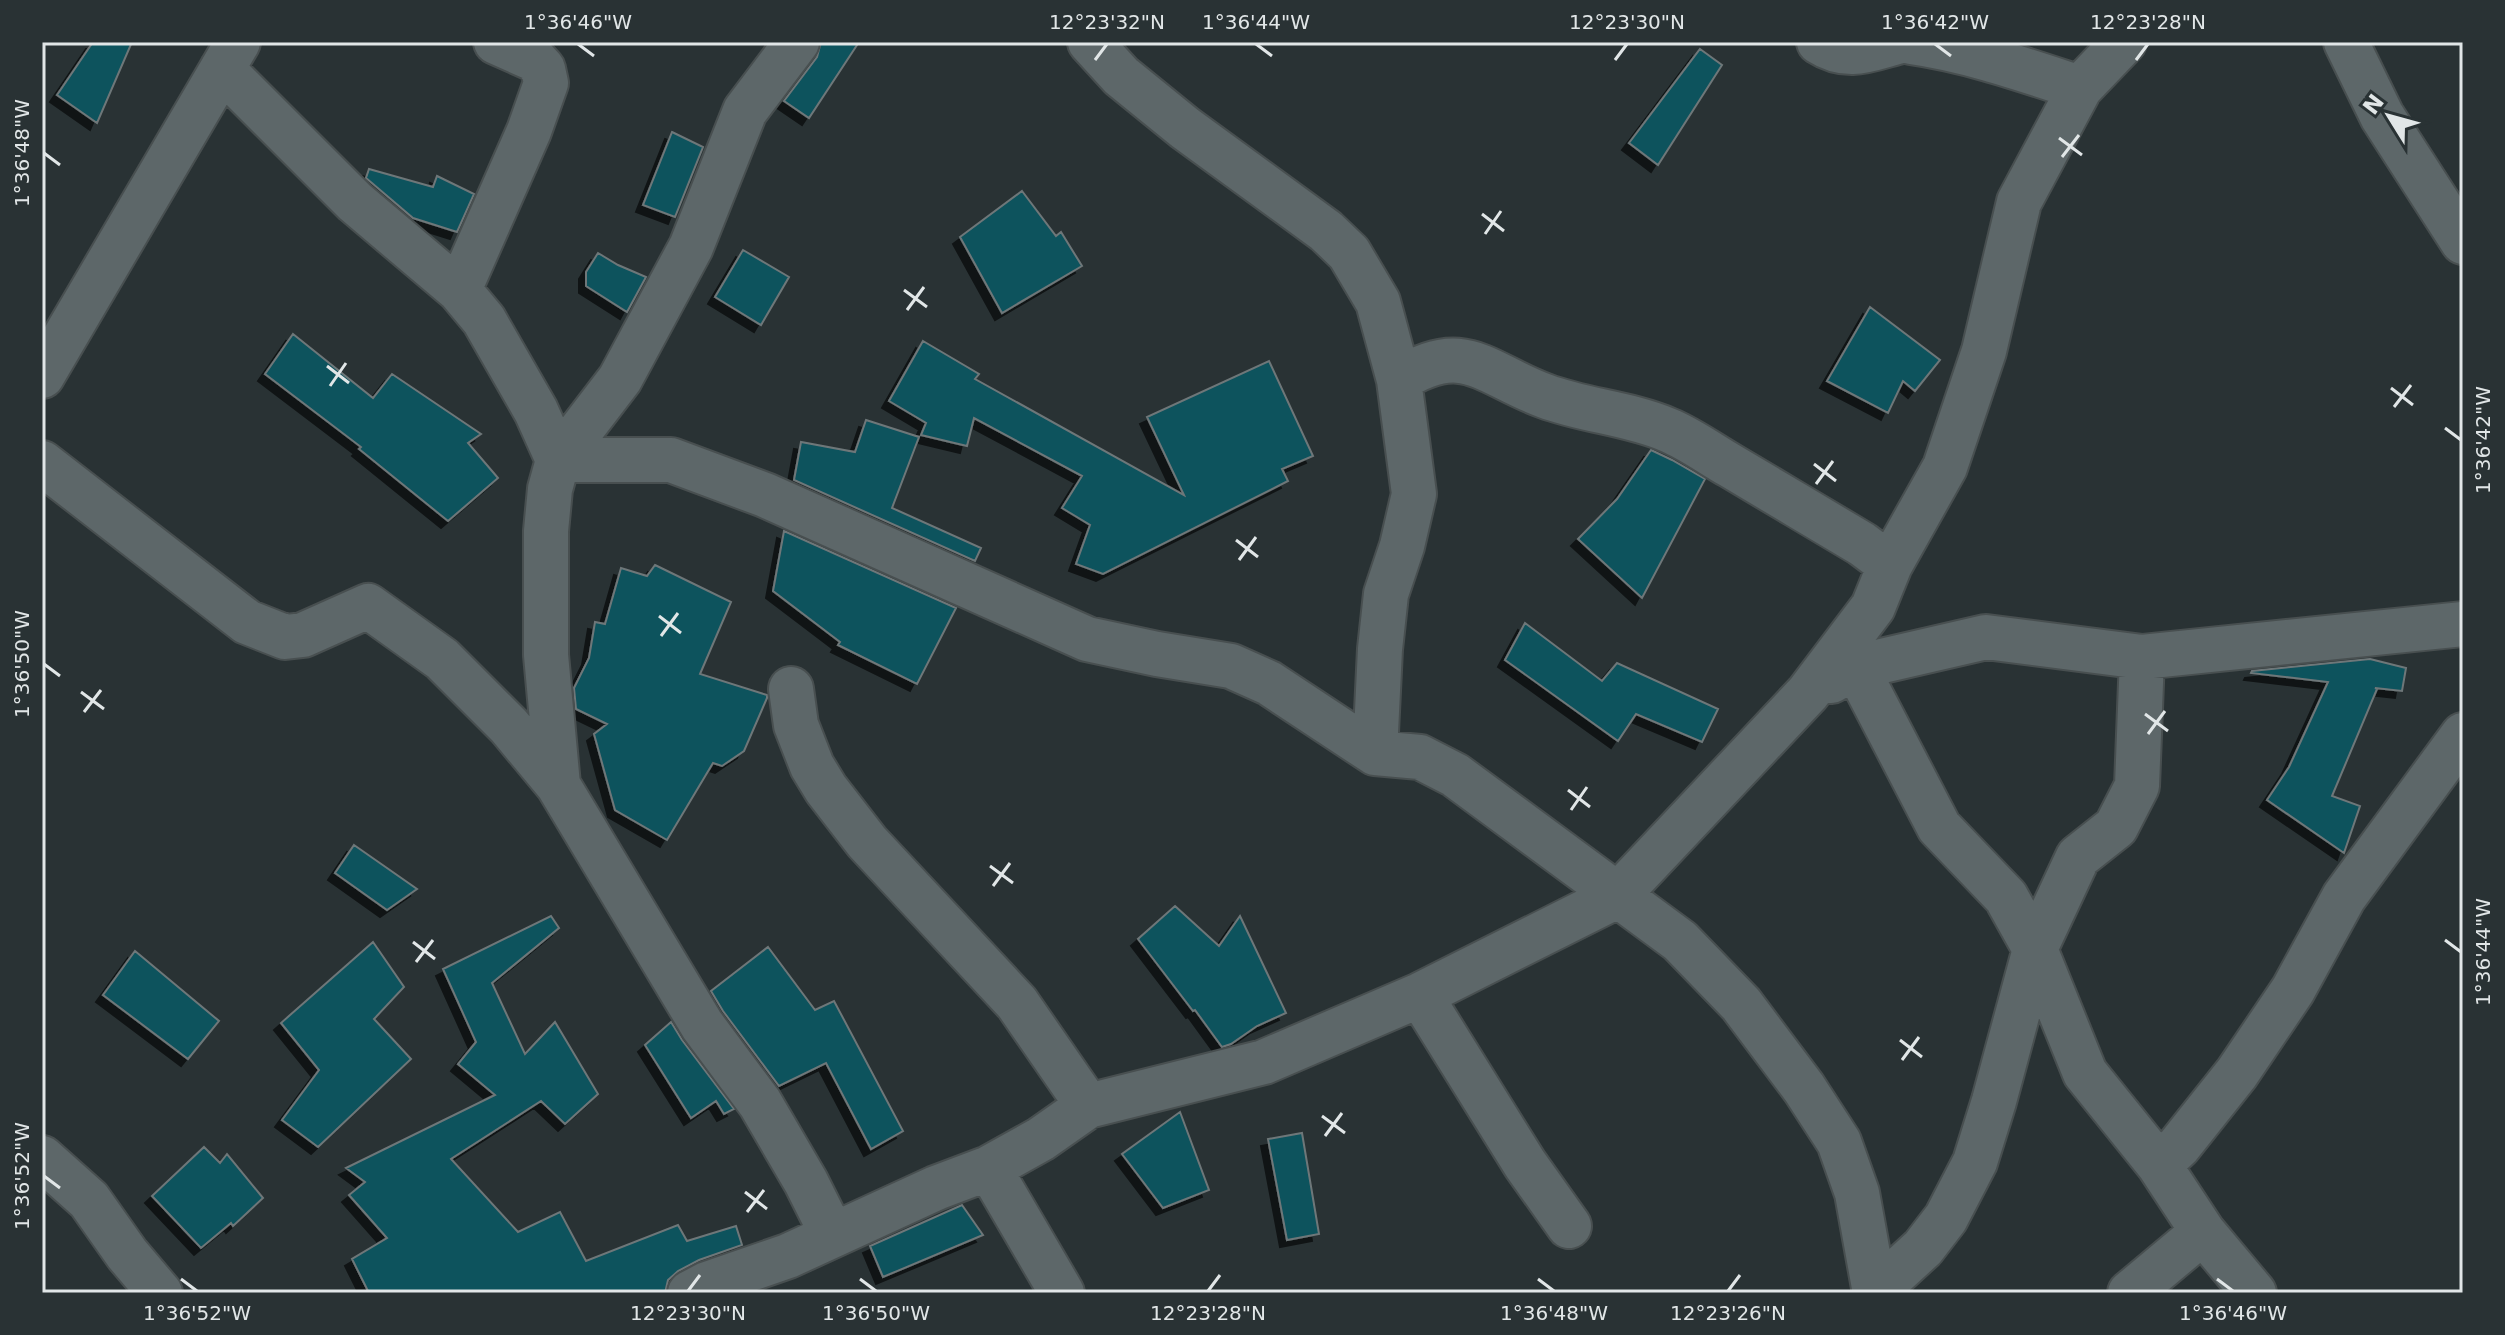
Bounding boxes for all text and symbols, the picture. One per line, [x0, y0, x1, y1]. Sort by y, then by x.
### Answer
text: 1°36'46"W [524, 10, 632, 34]
text: 12°23'32"N [1049, 10, 1165, 34]
text: 1°36'44"W [1202, 10, 1310, 34]
text: 12°23'30"N [1569, 10, 1685, 34]
text: 1°36'42"W [1881, 10, 1989, 34]
text: 12°23'28"N [2090, 10, 2206, 34]
north arrow [2349, 76, 2429, 156]
text: N [2358, 89, 2389, 119]
text: 1°36'48"W [10, 99, 34, 207]
text: 1°36'42"W [2471, 386, 2495, 494]
text: 1°36'50"W [10, 610, 34, 718]
text: 1°36'44"W [2471, 898, 2495, 1006]
text: 1°36'52"W [10, 1122, 34, 1230]
text: 1°36'52"W [143, 1301, 251, 1325]
text: 12°23'30"N [630, 1301, 746, 1325]
text: 1°36'50"W [822, 1301, 930, 1325]
text: 12°23'28"N [1150, 1301, 1266, 1325]
text: 1°36'48"W [1500, 1301, 1608, 1325]
text: 12°23'26"N [1670, 1301, 1786, 1325]
text: 1°36'46"W [2179, 1301, 2287, 1325]

